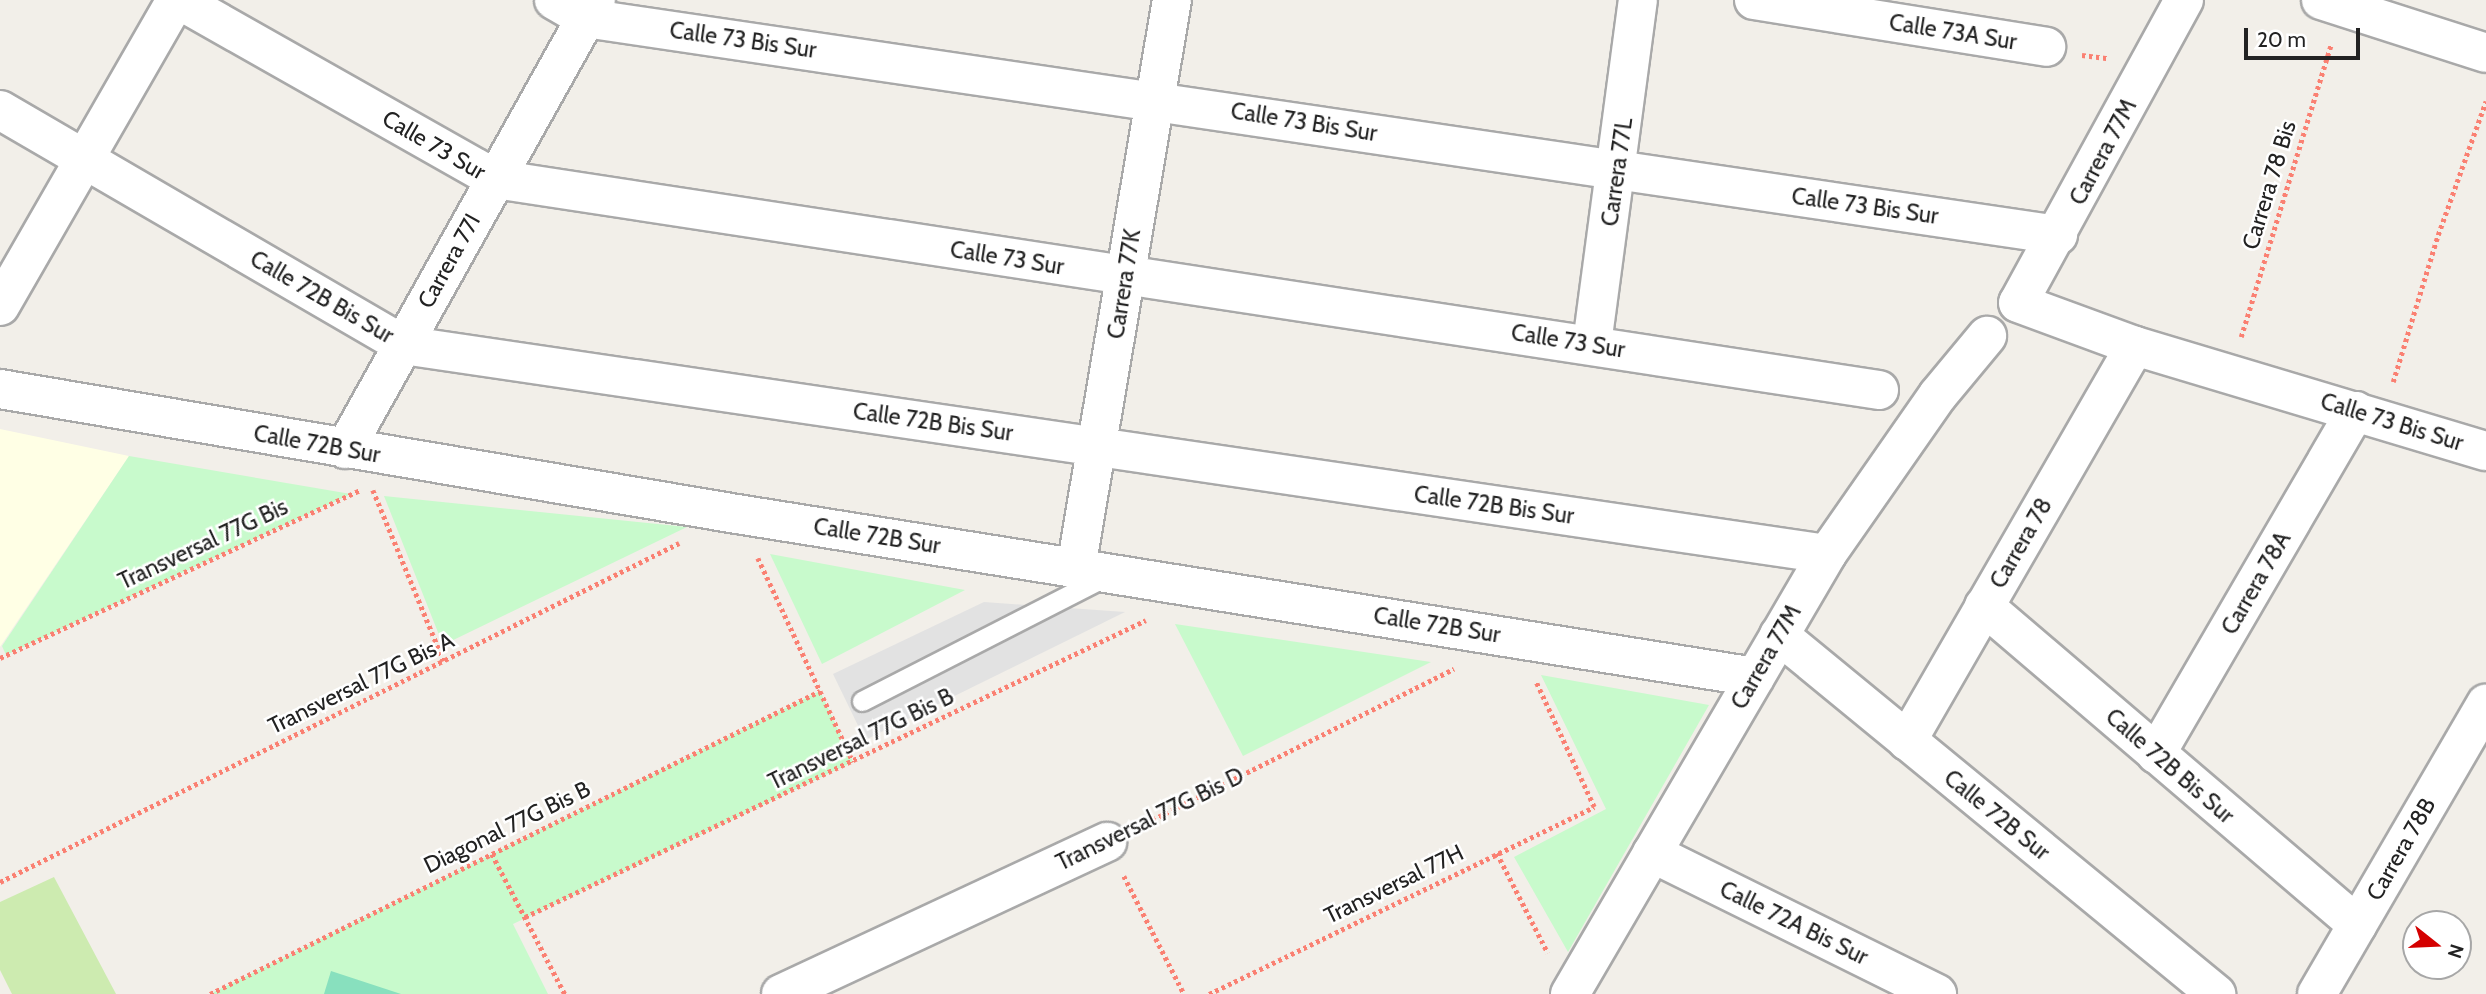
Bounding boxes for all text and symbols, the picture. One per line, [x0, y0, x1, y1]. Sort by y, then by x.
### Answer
street label: Calle 73A Sur [1887, 8, 2019, 56]
scale bar [2248, 14, 2364, 58]
street label: Calle 73 Bis Sur [668, 16, 818, 64]
text: 20 m [2257, 27, 2306, 52]
street label: Carrera 77M [2064, 94, 2142, 210]
street label: Calle 73 Bis Sur [1229, 97, 1379, 147]
street label: Calle 73 Sur [377, 104, 491, 186]
street label: Carrera 77L [1596, 116, 1638, 228]
street label: Carrera 78 Bis [2236, 117, 2302, 253]
street label: Calle 73 Bis Sur [1790, 182, 1940, 230]
street label: Carrera 77I [412, 209, 486, 313]
street label: Carrera 77K [1102, 227, 1146, 341]
street label: Calle 73 Sur [948, 235, 1066, 281]
street label: Calle 72B Bis Sur [245, 245, 399, 349]
street label: Calle 73 Sur [1509, 318, 1627, 364]
street label: Calle 73 Bis Sur [2317, 387, 2467, 457]
street label: Calle 72B Bis Sur [851, 397, 1015, 447]
street label: Calle 72B Sur [252, 419, 382, 469]
street label: Calle 72B Bis Sur [1412, 480, 1576, 530]
street label: Transversal 77G Bis [114, 493, 292, 595]
street label: Carrera 78 [1984, 493, 2058, 593]
street label: Calle 72B Sur [812, 512, 942, 560]
street label: Carrera 78A [2215, 527, 2297, 639]
street label: Carrera 77M [1725, 600, 1807, 714]
street label: Calle 72B Sur [1372, 601, 1502, 649]
street label: Transversal 77G Bis A [264, 626, 458, 740]
street label: Transversal 77G Bis B [764, 682, 958, 796]
street label: Calle 72B Bis Sur [2100, 703, 2240, 829]
street label: Transversal 77G Bis D [1052, 762, 1248, 876]
street label: Calle 72B Sur [1939, 764, 2055, 866]
street label: Diagonal 77G Bis B [419, 775, 595, 879]
street label: Carrera 78B [2361, 793, 2441, 905]
street label: Transversal 77H [1320, 838, 1468, 930]
street label: Calle 72A Bis Sur [1715, 875, 1873, 971]
north arrow [2402, 910, 2472, 980]
text: N [2443, 941, 2469, 961]

